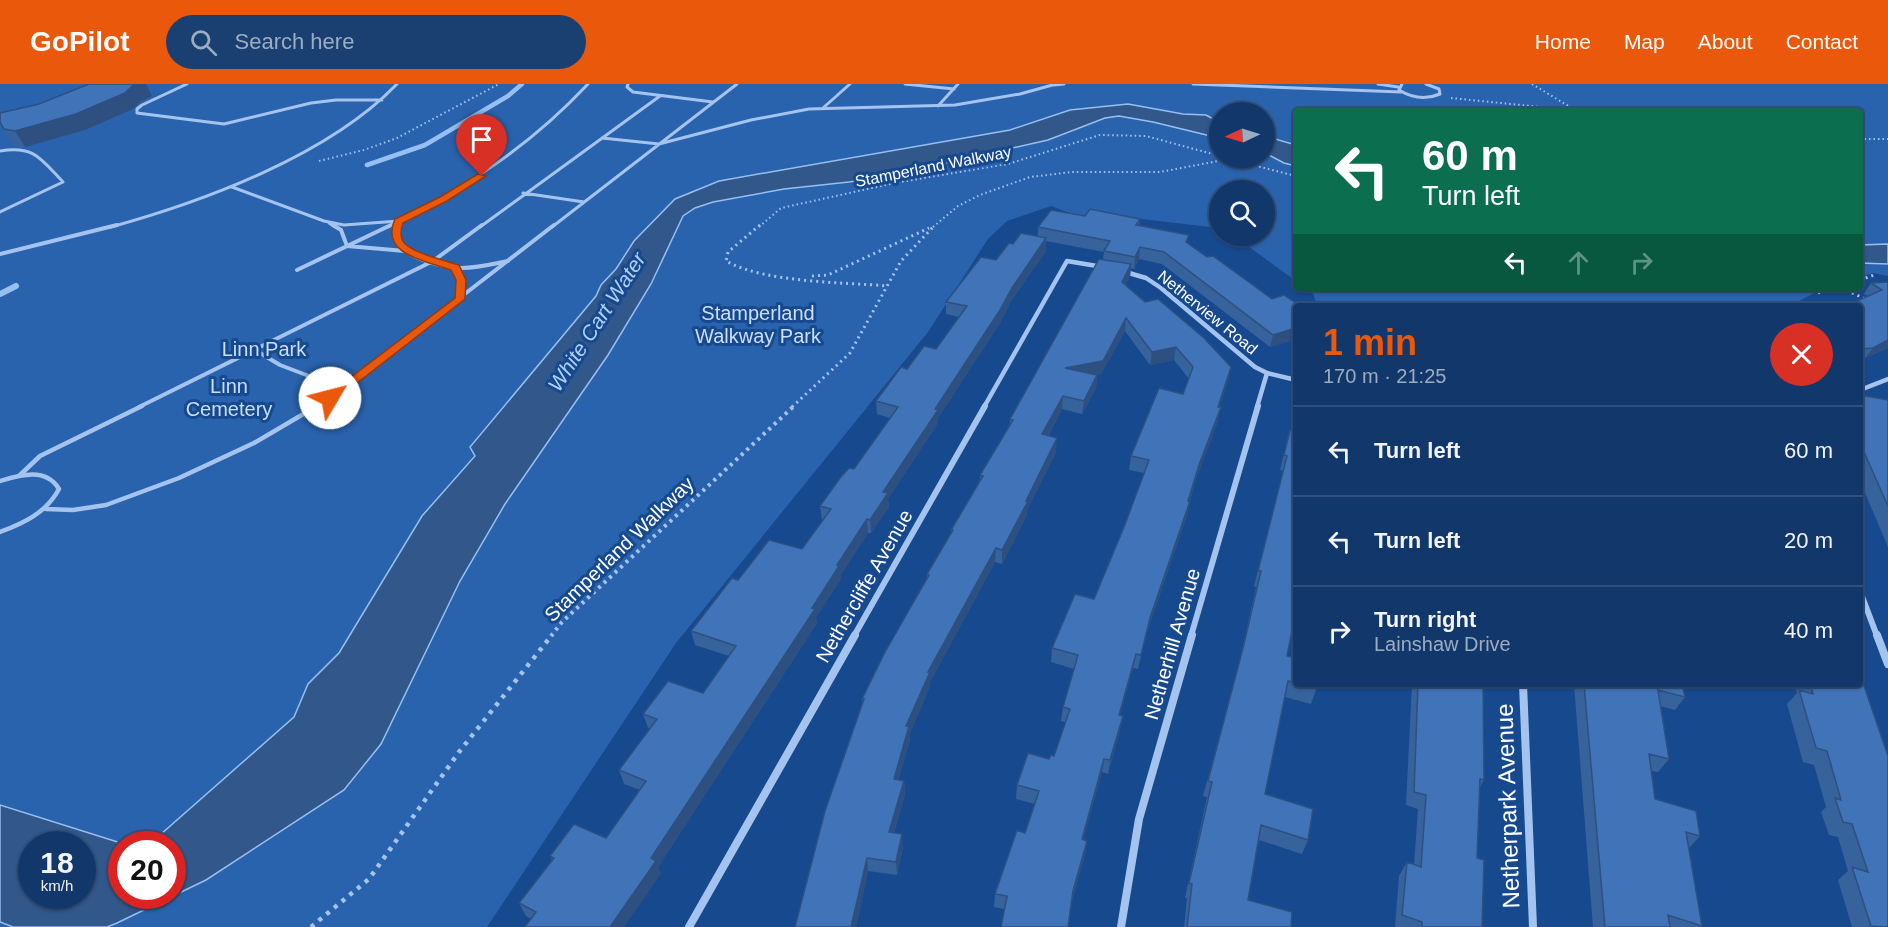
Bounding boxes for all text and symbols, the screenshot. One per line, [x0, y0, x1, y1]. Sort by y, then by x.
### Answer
search box [166, 15, 586, 69]
text: GoPilot [30, 26, 130, 57]
icon: search [187, 26, 220, 59]
text: Search here [235, 29, 354, 54]
text: Home [1535, 30, 1591, 53]
text: Map [1624, 30, 1665, 53]
text: About [1698, 30, 1753, 53]
text: Contact [1786, 30, 1858, 53]
north arrow [1209, 102, 1275, 168]
map controls [1209, 102, 1275, 246]
pin [456, 114, 507, 176]
icon: arrive [465, 123, 498, 156]
icon: left [1323, 132, 1401, 210]
text: 60 m [1422, 132, 1518, 179]
street label: Stamperland Walkway [854, 143, 1013, 190]
button: search [1209, 180, 1275, 246]
text: Turn left [1422, 181, 1520, 211]
icon: left [1499, 246, 1532, 279]
icon: ahead [1562, 246, 1595, 279]
icon: right [1625, 246, 1658, 279]
water label: White Cart Water [543, 247, 651, 395]
street label: Netherview Road [1155, 267, 1261, 358]
park label: Stamperland Walkway Park [695, 302, 822, 347]
text: 1 min [1323, 322, 1417, 363]
button: close [1770, 323, 1833, 386]
park label: Linn Park [222, 338, 307, 360]
text: 170 m · 21:25 [1323, 365, 1446, 387]
position arrow [298, 366, 362, 430]
park label: Linn Cemetery [186, 375, 272, 420]
icon: left [1323, 435, 1356, 468]
text: Turn left [1374, 438, 1460, 463]
text: 60 m [1784, 438, 1833, 463]
street label: Stamperland Walkway [540, 472, 698, 626]
street label: Nethercliffe Avenue [811, 506, 917, 666]
icon: left [1323, 525, 1356, 558]
text: Turn left [1374, 528, 1460, 553]
text: 20 m [1784, 528, 1833, 553]
street label: Netherhill Avenue [1140, 566, 1204, 722]
text: Turn right [1374, 607, 1476, 632]
icon: right [1323, 615, 1356, 648]
text: 40 m [1784, 618, 1833, 643]
text: Lainshaw Drive [1374, 633, 1511, 655]
street label: Netherpark Avenue [1490, 703, 1525, 909]
speed limit sign: 20 [108, 831, 186, 909]
text: 18 [40, 846, 74, 879]
text: km/h [41, 877, 73, 894]

